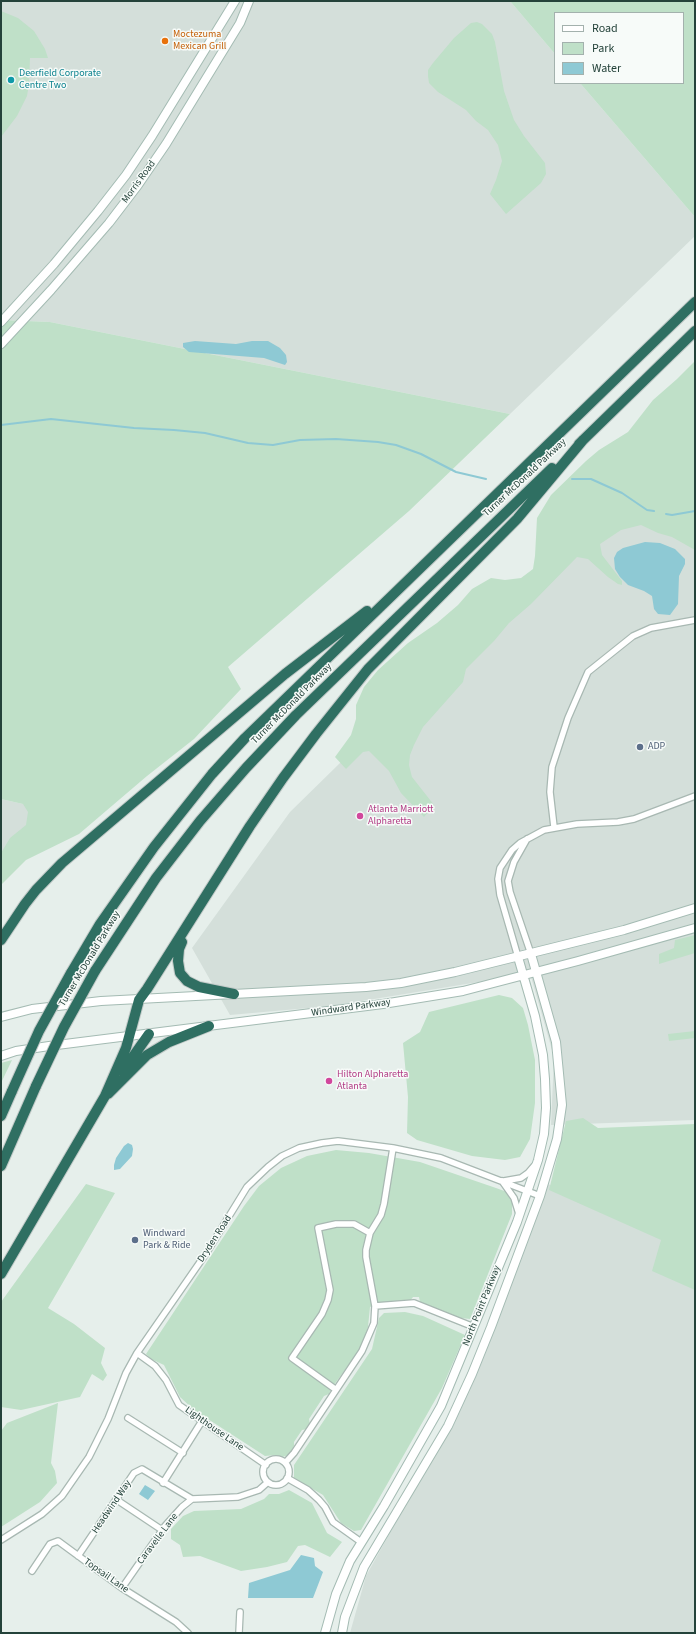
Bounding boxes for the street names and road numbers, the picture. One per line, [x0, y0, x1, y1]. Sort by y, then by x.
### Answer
street label: Morris Road [120, 158, 158, 206]
street label: Turner McDonald Parkway [481, 436, 569, 520]
street label: Turner McDonald Parkway [249, 661, 335, 747]
street label: Turner McDonald Parkway [57, 909, 123, 1009]
street label: Windward Parkway [311, 996, 391, 1020]
street label: Dryden Road [195, 1213, 235, 1265]
street label: North Point Parkway [460, 1264, 504, 1348]
street label: Lighthouse Lane [182, 1404, 246, 1454]
street label: Headwind Way [90, 1478, 134, 1536]
street label: Caravelle Lane [135, 1511, 181, 1567]
street label: Topsail Lane [81, 1556, 131, 1596]

